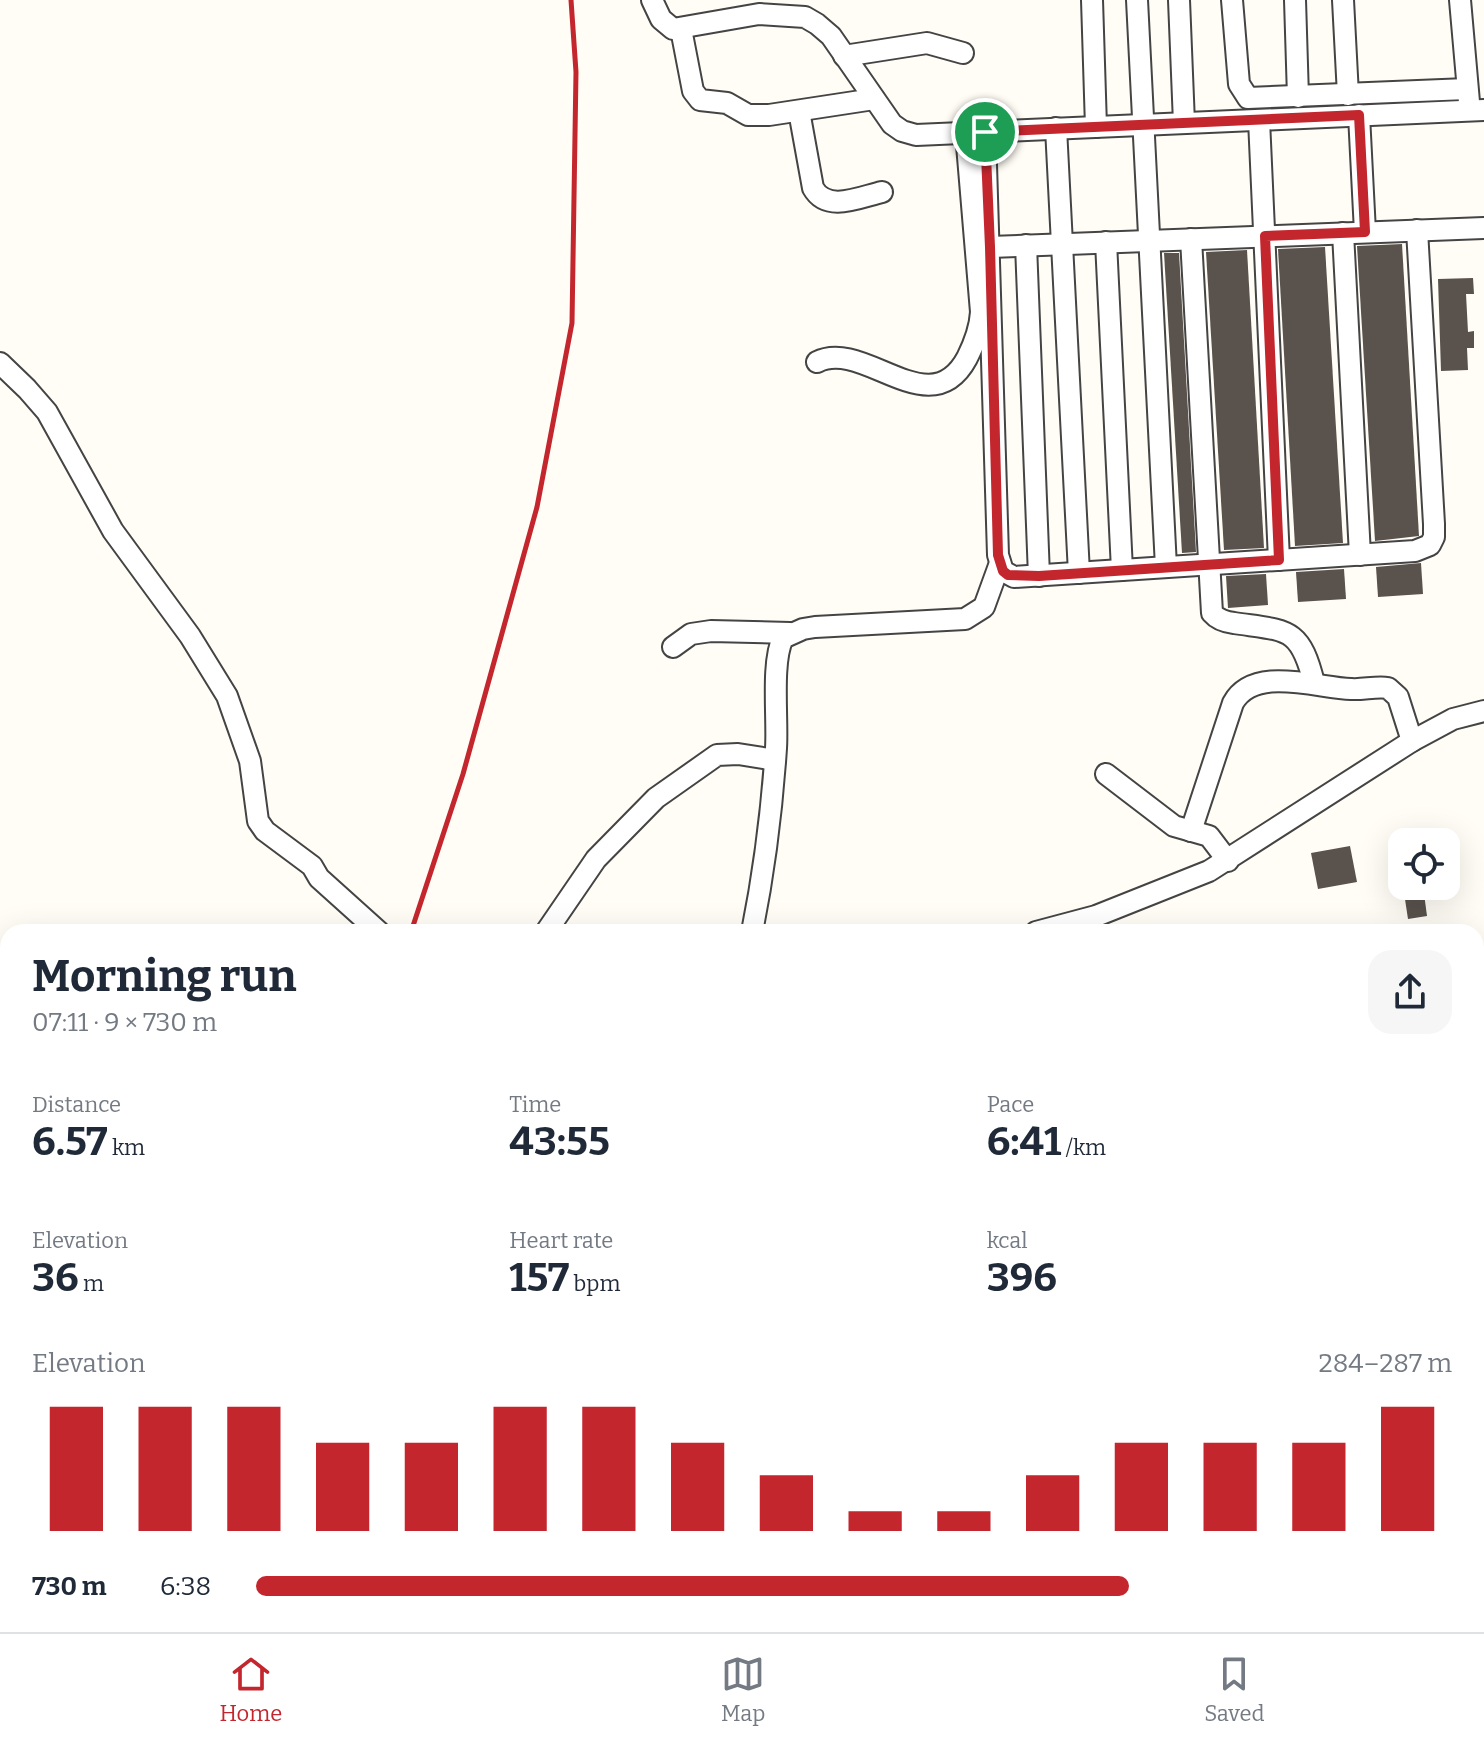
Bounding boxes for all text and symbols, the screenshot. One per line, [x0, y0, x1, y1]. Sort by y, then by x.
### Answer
pin [951, 98, 1019, 166]
icon: arrive [963, 110, 1007, 154]
map controls [1388, 828, 1460, 900]
button: locate [1388, 828, 1460, 900]
text: Morning run [32, 950, 296, 1003]
button: share [1368, 950, 1452, 1034]
text: 07:11 · 9 × 730 m [32, 1007, 217, 1038]
text: Distance [32, 1091, 121, 1118]
text: Time [509, 1091, 561, 1118]
text: Pace [987, 1091, 1034, 1118]
text: 6.57 [32, 1118, 108, 1166]
text: 43:55 [509, 1118, 610, 1166]
text: 6:41 [987, 1118, 1061, 1166]
text: km [108, 1134, 145, 1161]
text: /km [1061, 1134, 1106, 1161]
text: Elevation [32, 1227, 128, 1254]
text: Heart rate [509, 1227, 613, 1254]
text: kcal [987, 1227, 1028, 1254]
text: 36 [32, 1254, 79, 1302]
text: 157 [509, 1254, 569, 1302]
text: 396 [987, 1254, 1057, 1302]
text: m [79, 1270, 104, 1297]
text: bpm [569, 1270, 620, 1297]
text: Elevation [32, 1348, 145, 1379]
text: 284–287 m [1319, 1348, 1452, 1379]
text: 730 m [32, 1571, 107, 1602]
text: 6:38 [160, 1571, 211, 1602]
tab: Home [219, 1652, 282, 1727]
tab: Map [721, 1652, 765, 1727]
tab: Saved [1204, 1652, 1265, 1727]

